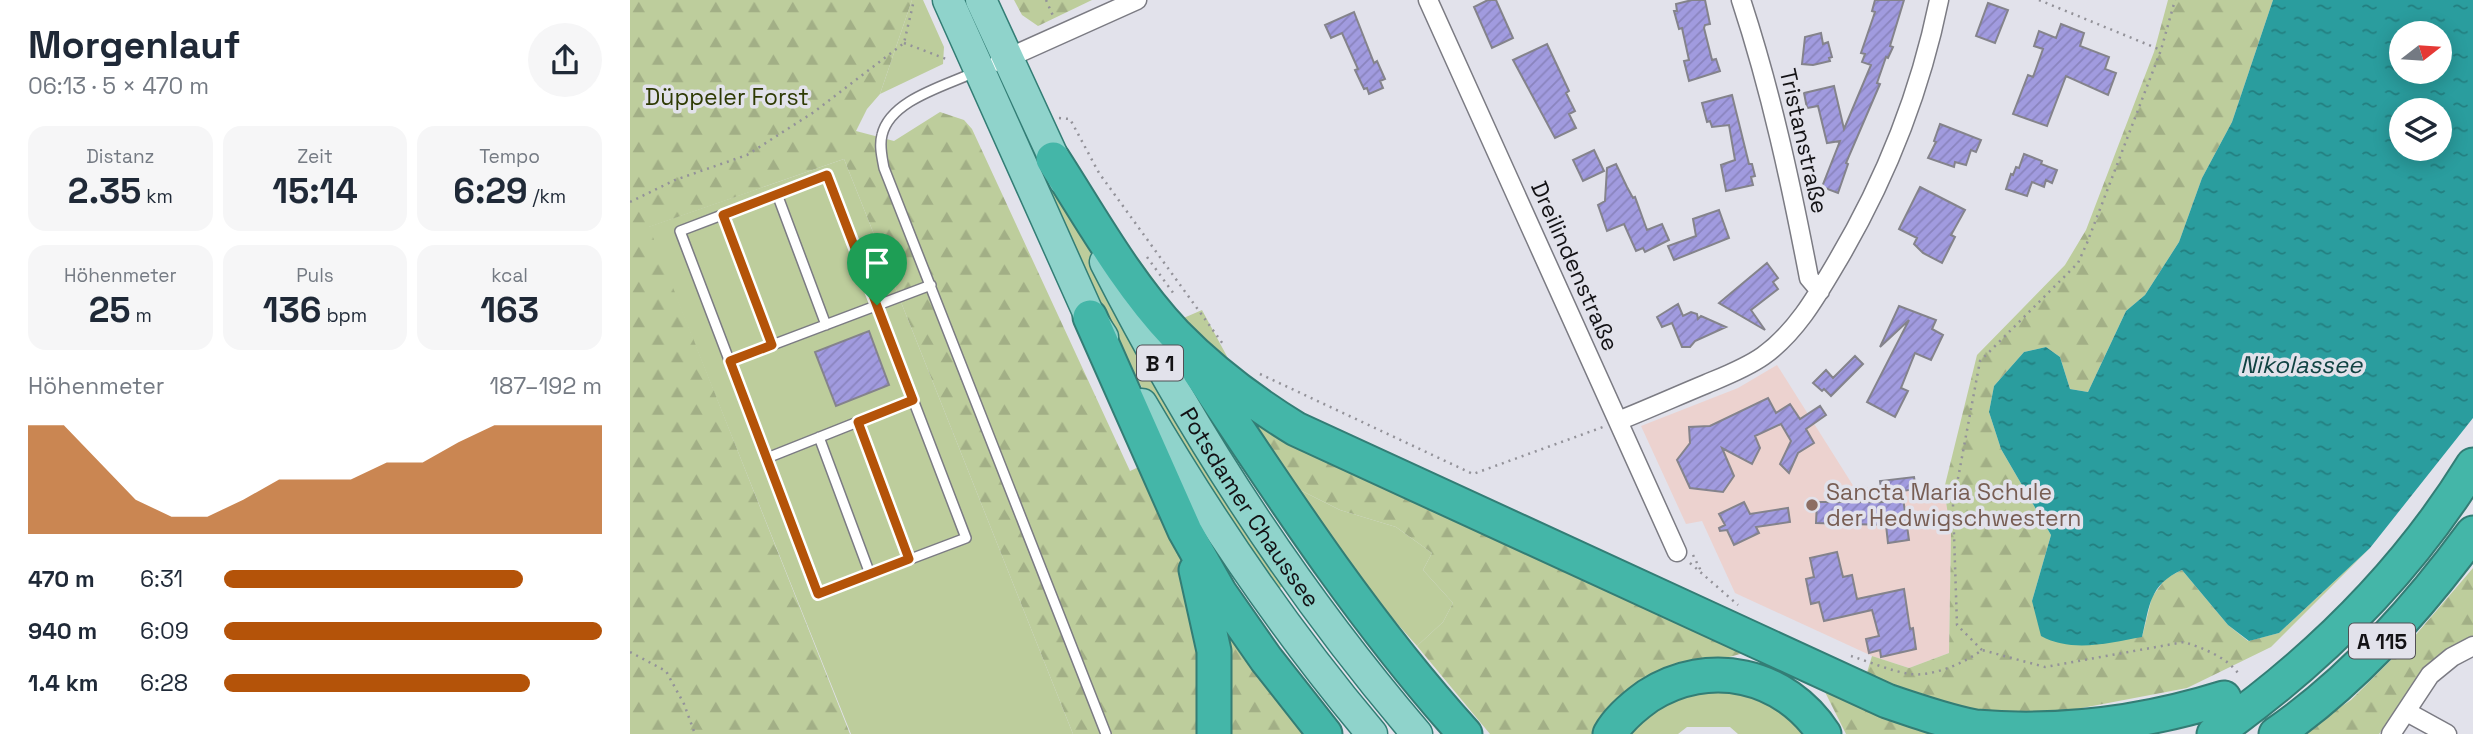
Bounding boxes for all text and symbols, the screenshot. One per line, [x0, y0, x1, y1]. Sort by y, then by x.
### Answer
text: Morgenlauf [28, 21, 240, 69]
north arrow [2389, 21, 2452, 84]
map controls [2389, 21, 2452, 161]
button: share [528, 23, 602, 97]
street label: Tristanstraße [1773, 66, 1835, 216]
text: 06:13 · 5 × 470 m [28, 71, 209, 101]
park label: Düppeler Forst [645, 82, 809, 112]
button: layers [2389, 98, 2452, 161]
text: Distanz [86, 144, 154, 169]
text: Zeit [297, 144, 333, 169]
text: Tempo [479, 144, 540, 169]
text: 2.35 [68, 169, 141, 213]
text: 15:14 [272, 169, 358, 213]
text: 6:29 [453, 169, 528, 213]
street label: Dreilindenstraße [1524, 176, 1626, 356]
text: km [141, 184, 173, 209]
text: /km [528, 184, 566, 209]
pin [847, 233, 907, 305]
icon: arrive [858, 244, 896, 282]
text: Höhenmeter [64, 263, 177, 288]
text: Puls [296, 263, 334, 288]
text: kcal [491, 263, 528, 288]
text: 25 [89, 288, 131, 332]
text: 136 [263, 288, 322, 332]
text: 163 [480, 288, 539, 332]
text: m [131, 303, 152, 328]
text: bpm [322, 303, 367, 328]
road number: B 1 [1137, 346, 1183, 380]
water label: Nikolassee [2240, 349, 2363, 380]
text: Höhenmeter [28, 371, 165, 401]
text: 187–192 m [489, 371, 602, 401]
street label: Potsdamer Chaussee [1173, 402, 1327, 613]
place label: Sancta Maria Schule der Hedwigschwestern [1826, 477, 2081, 533]
marker: Sancta Maria Schule der Hedwigschwestern [1804, 497, 1820, 513]
text: 470 m [28, 564, 95, 594]
text: 6:31 [140, 564, 183, 594]
text: 940 m [28, 616, 97, 646]
text: 6:09 [140, 616, 189, 646]
road number: A 115 [2349, 624, 2415, 658]
text: 1.4 km [28, 668, 98, 698]
text: 6:28 [140, 668, 188, 698]

